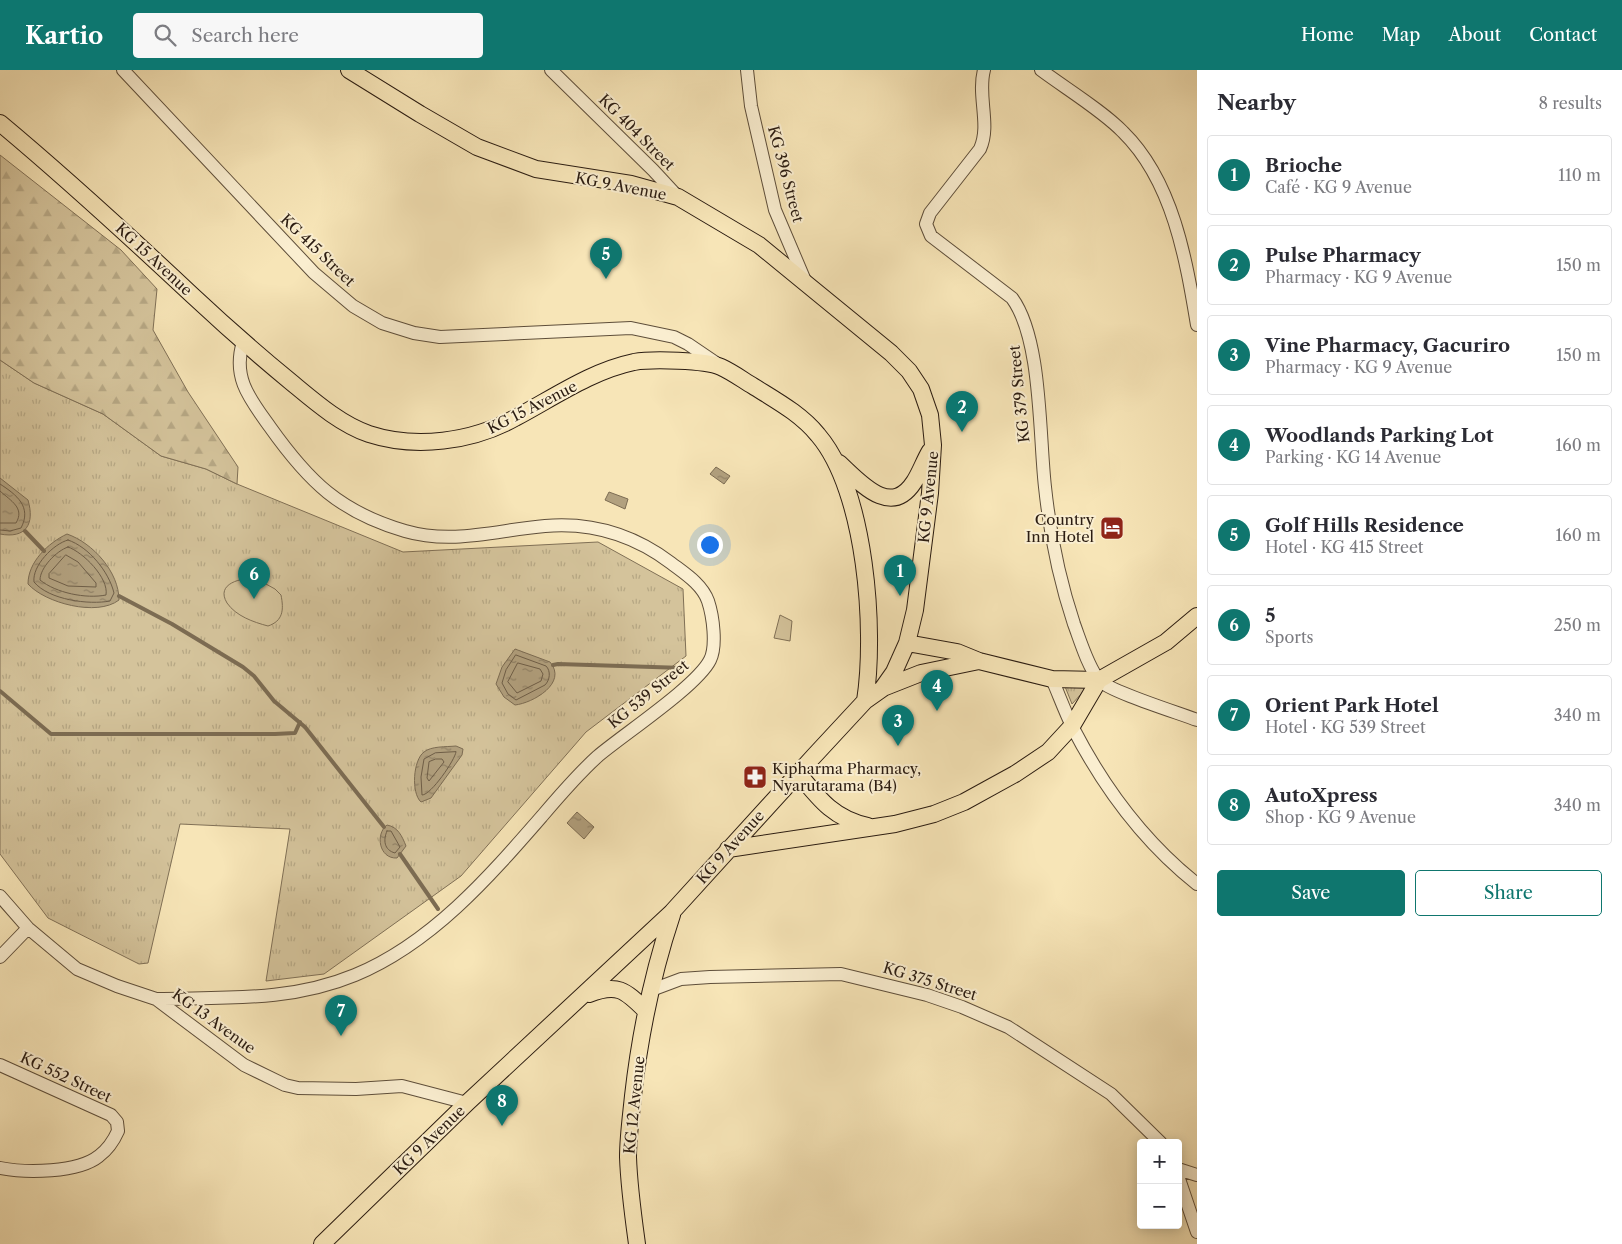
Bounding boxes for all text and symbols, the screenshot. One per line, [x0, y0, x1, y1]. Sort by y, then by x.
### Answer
search box [133, 13, 483, 58]
text: Kartio [25, 21, 103, 50]
icon: search [151, 21, 179, 49]
text: Search here [191, 24, 299, 47]
text: Home [1301, 24, 1354, 46]
text: Map [1382, 24, 1420, 46]
text: About [1448, 24, 1501, 46]
text: Contact [1529, 24, 1597, 46]
street label: KG 404 Street [595, 90, 680, 175]
text: Nearby [1217, 90, 1296, 115]
text: 8 results [1539, 93, 1602, 113]
street label: KG 396 Street [764, 124, 808, 225]
text: Brioche [1265, 154, 1342, 177]
text: 1 [1230, 165, 1238, 185]
text: 110 m [1558, 165, 1601, 185]
street label: KG 9 Avenue [574, 168, 668, 204]
text: Café · KG 9 Avenue [1265, 177, 1412, 197]
street label: KG 415 Street [277, 210, 360, 291]
street label: KG 15 Avenue [112, 219, 196, 299]
pin: 5 [590, 238, 622, 279]
text: Pulse Pharmacy [1265, 244, 1421, 267]
text: 2 [1229, 255, 1239, 275]
text: 150 m [1556, 255, 1601, 275]
text: Pharmacy · KG 9 Avenue [1265, 267, 1452, 287]
text: Vine Pharmacy, Gacuriro [1265, 334, 1510, 357]
street label: KG 379 Street [1004, 344, 1034, 444]
text: 3 [1229, 345, 1239, 365]
text: 150 m [1556, 345, 1601, 365]
text: Pharmacy · KG 9 Avenue [1265, 357, 1452, 377]
street label: KG 15 Avenue [484, 376, 580, 438]
pin: 2 [946, 391, 978, 432]
text: Woodlands Parking Lot [1265, 424, 1494, 447]
text: 4 [1229, 435, 1239, 455]
text: 160 m [1556, 435, 1601, 455]
text: Parking · KG 14 Avenue [1265, 447, 1441, 467]
street label: KG 9 Avenue [914, 450, 942, 544]
place label: Country Inn Hotel [1026, 510, 1095, 546]
text: Golf Hills Residence [1265, 514, 1464, 537]
hotel icon: Country Inn Hotel [1099, 515, 1125, 541]
text: 5 [1230, 525, 1238, 545]
text: 160 m [1556, 525, 1601, 545]
your location [697, 532, 723, 558]
text: Hotel · KG 415 Street [1265, 537, 1424, 557]
pin: 1 [884, 555, 916, 596]
pin: 6 [238, 558, 270, 599]
text: 5 [1265, 604, 1276, 627]
text: 6 [1229, 615, 1239, 635]
text: 250 m [1554, 615, 1601, 635]
text: Sports [1265, 627, 1314, 647]
street label: KG 539 Street [604, 655, 693, 732]
pin: 4 [921, 670, 953, 711]
text: Orient Park Hotel [1265, 694, 1439, 717]
pin: 3 [882, 705, 914, 746]
text: 7 [1230, 705, 1238, 725]
text: 340 m [1554, 705, 1601, 725]
text: Hotel · KG 539 Street [1265, 717, 1426, 737]
place label: Kipharma Pharmacy, Nyarutarama (B4) [772, 759, 921, 795]
pharmacy icon: Kipharma Pharmacy, Nyarutarama (B4) [742, 764, 768, 790]
text: AutoXpress [1265, 784, 1378, 807]
text: 8 [1229, 795, 1239, 815]
text: 340 m [1554, 795, 1601, 815]
street label: KG 9 Avenue [692, 806, 768, 888]
text: Shop · KG 9 Avenue [1265, 807, 1416, 827]
button: Save [1217, 870, 1405, 916]
button: Share [1415, 870, 1602, 916]
street label: KG 375 Street [881, 958, 980, 1004]
street label: KG 13 Avenue [169, 984, 259, 1058]
pin: 7 [325, 995, 357, 1036]
street label: KG 552 Street [17, 1048, 115, 1107]
street label: KG 12 Avenue [619, 1055, 649, 1155]
pin: 8 [486, 1085, 518, 1126]
street label: KG 9 Avenue [389, 1101, 469, 1179]
map controls [1137, 1139, 1182, 1229]
button: + [1137, 1139, 1182, 1184]
button: − [1137, 1184, 1182, 1229]

